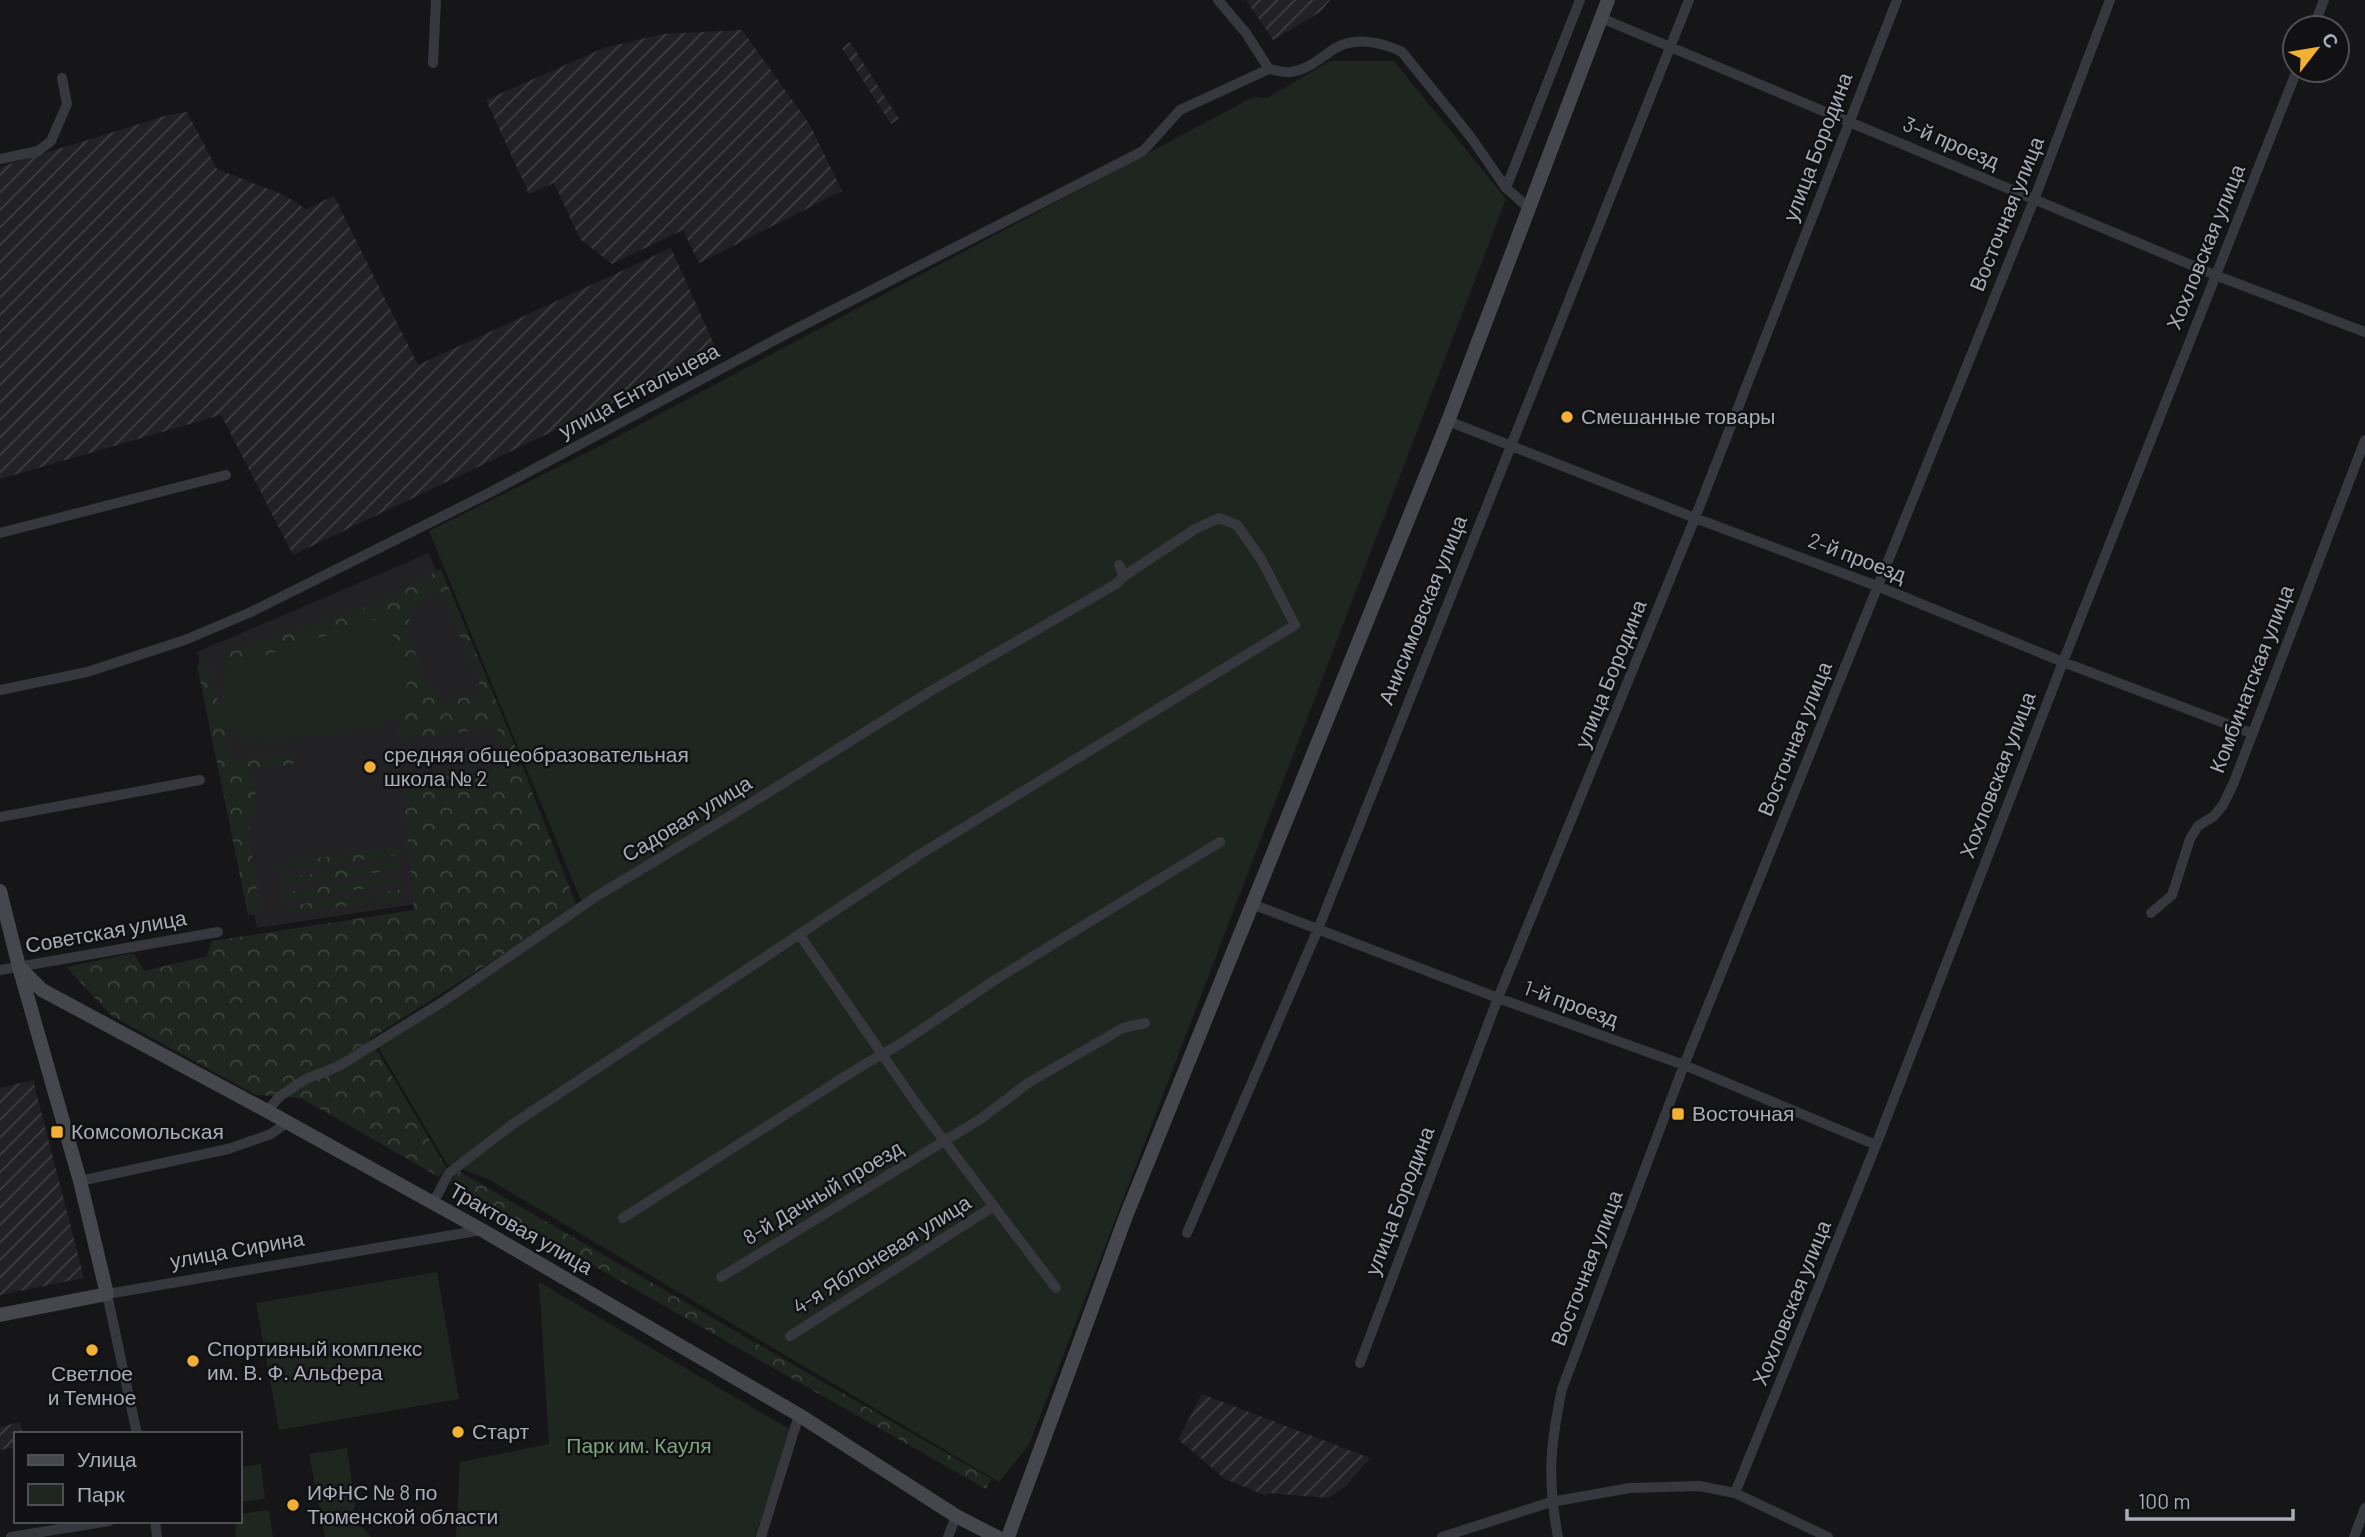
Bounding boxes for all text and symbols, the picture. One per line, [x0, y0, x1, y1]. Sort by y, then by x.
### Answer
north arrow [2281, 14, 2351, 84]
text: С [2318, 28, 2345, 52]
street label: улица Бородина [1777, 68, 1857, 224]
street label: 3-й проезд [1900, 110, 2004, 173]
street label: Восточная улица [1963, 132, 2048, 294]
street label: Хохловская улица [2160, 160, 2249, 333]
street label: улица Ентальцева [554, 337, 723, 442]
place label: Смешанные товары [1581, 403, 1775, 428]
marker: Смешанные товары [1559, 409, 1575, 425]
street label: Анисимовская улица [1372, 511, 1471, 708]
street label: 2-й проезд [1805, 527, 1910, 587]
street label: Комбинатская улица [2203, 581, 2298, 776]
street label: улица Бородина [1569, 595, 1651, 751]
street label: Восточная улица [1751, 657, 1836, 819]
street label: Хохловская улица [1953, 688, 2040, 861]
place label: средняя общеобразовательная школа № 2 [384, 741, 689, 790]
marker: средняя общеобразовательная школа № 2 [362, 759, 378, 775]
street label: Садовая улица [617, 769, 756, 866]
street label: Советская улица [23, 904, 189, 957]
street label: 1-й проезд [1521, 974, 1622, 1031]
place label: Восточная [1692, 1100, 1794, 1125]
marker: Восточная [1670, 1106, 1686, 1122]
place label: Комсомольская [71, 1118, 224, 1143]
street label: улица Бородина [1359, 1122, 1439, 1278]
marker: Комсомольская [49, 1124, 65, 1140]
street label: 8-й Дачный проезд [738, 1134, 906, 1249]
street label: Трактовая улица [446, 1177, 598, 1279]
street label: Восточная улица [1544, 1186, 1627, 1349]
street label: 4-я Яблоневая улица [788, 1189, 975, 1319]
street label: Хохловская улица [1746, 1216, 1835, 1389]
street label: улица Сирина [168, 1224, 306, 1273]
place label: Спортивный комплекс им. В. Ф. Альфера [207, 1335, 422, 1384]
marker: Светлое и Темное [84, 1342, 100, 1358]
marker: Спортивный комплекс им. В. Ф. Альфера [185, 1353, 201, 1369]
place label: Светлое и Темное [48, 1360, 136, 1409]
place label: Старт [472, 1418, 529, 1443]
marker: Старт [450, 1424, 466, 1440]
legend [14, 1432, 242, 1523]
park label: Парк им. Кауля [566, 1432, 712, 1457]
text: Улица [77, 1446, 137, 1471]
scale bar [2127, 1478, 2293, 1522]
place label: ИФНС № 8 по Тюменской области [307, 1479, 498, 1528]
text: Парк [77, 1481, 125, 1506]
text: 100 m [2138, 1488, 2191, 1513]
marker: ИФНС № 8 по Тюменской области [285, 1497, 301, 1513]

